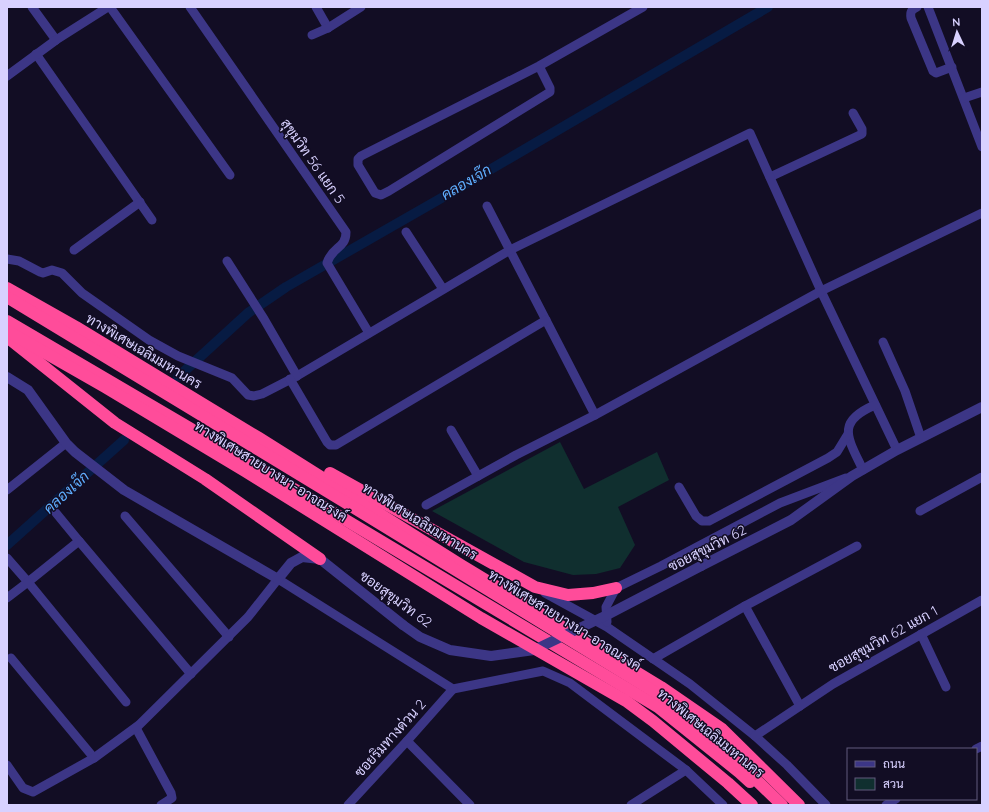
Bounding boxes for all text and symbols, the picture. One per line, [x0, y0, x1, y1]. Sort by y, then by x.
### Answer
north arrow [937, 12, 977, 52]
text: N [952, 15, 961, 29]
street label: สุขุมวิท 56 แยก 5 [276, 115, 349, 208]
water label: คลองเจ๊ก [437, 160, 495, 204]
street label: ทางพิเศษเฉลิมมหานคร [83, 309, 205, 393]
street label: ทางพิเศษสายบางนา-อาจณรงค์ [191, 416, 351, 526]
water label: คลองเจ๊ก [39, 467, 93, 517]
street label: ทางพิเศษเฉลิมมหานคร [359, 478, 481, 564]
street label: ซอยสุขุมวิท 62 [665, 520, 750, 576]
street label: ทางพิเศษสายบางนา-อาจณรงค์ [485, 565, 645, 675]
street label: ซอยสุขุมวิท 62 [356, 567, 436, 632]
street label: ซอยสุขุมวิท 62 แยก 1 [825, 601, 941, 677]
street label: ทางพิเศษเฉลิมมหานคร [654, 684, 768, 782]
street label: ซอยริมทางด่วน 2 [350, 695, 430, 781]
legend [847, 748, 977, 800]
text: ถนน [883, 756, 906, 771]
text: สวน [883, 776, 904, 791]

